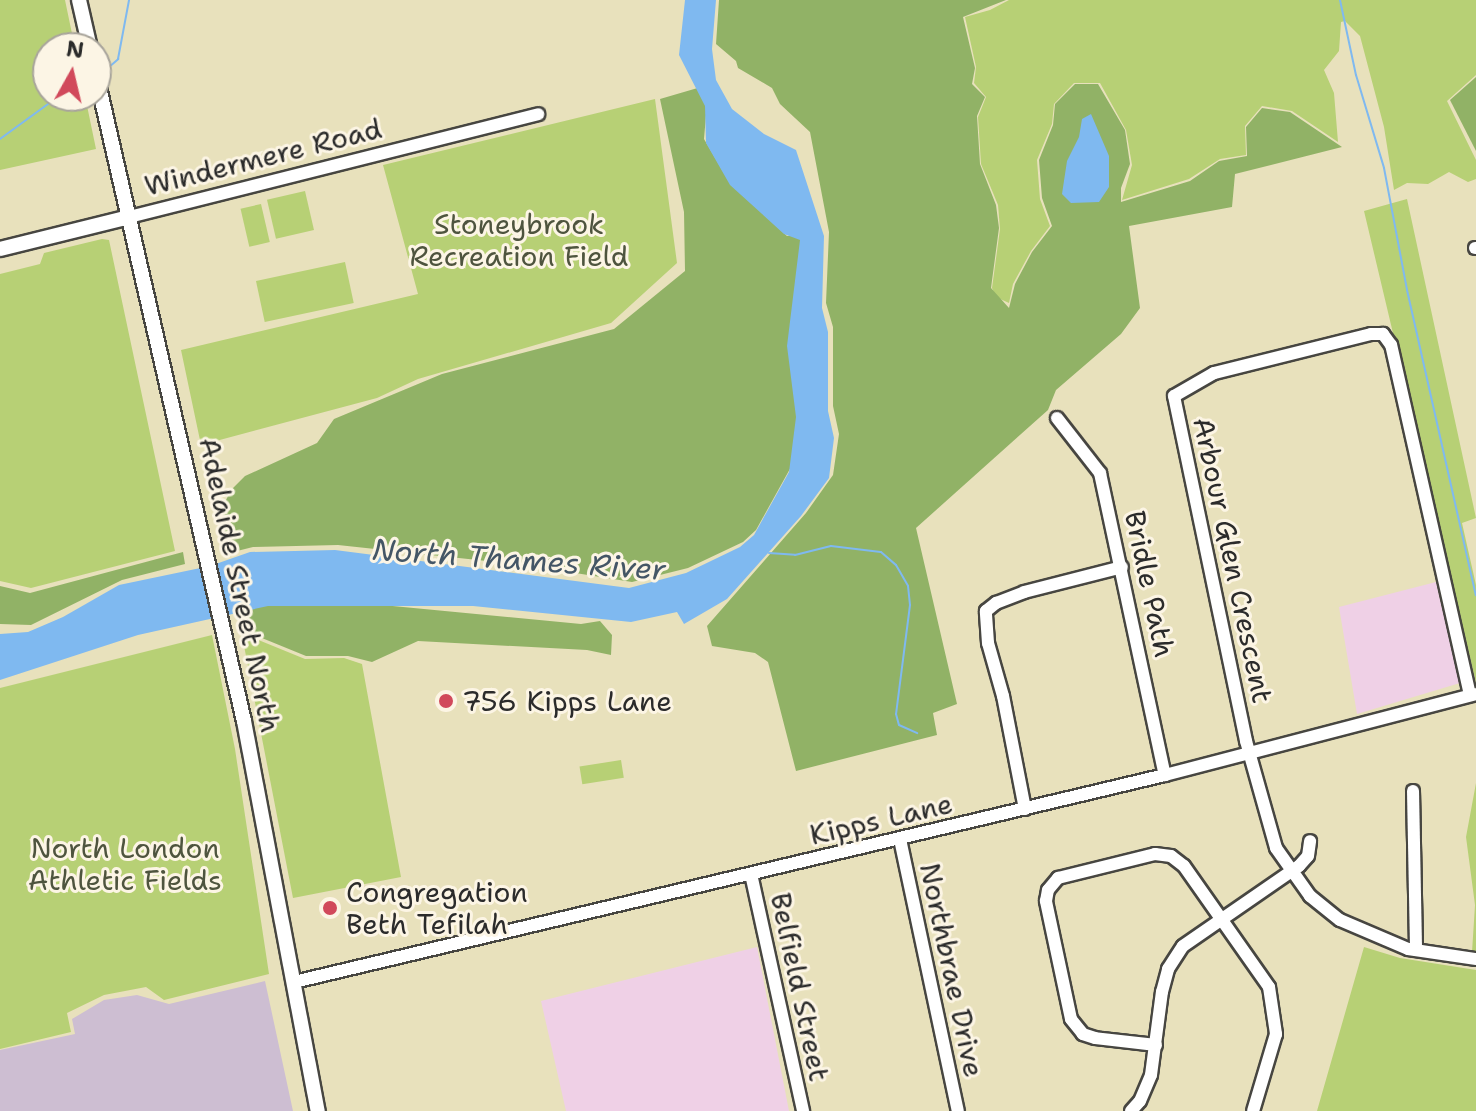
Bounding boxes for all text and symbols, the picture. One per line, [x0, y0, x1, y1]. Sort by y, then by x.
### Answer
north arrow [32, 32, 112, 112]
text: N [64, 34, 86, 65]
street label: Windermere Road [141, 111, 385, 203]
park label: Stoneybrook Recreation Field [410, 207, 628, 273]
street label: Arbour Glen Crescent [1186, 414, 1280, 706]
street label: Adelaide Street North [192, 434, 288, 736]
street label: Bridle Path [1118, 508, 1182, 660]
water label: North Thames River [371, 532, 667, 588]
place label: 756 Kipps Lane [462, 684, 672, 718]
marker: 756 Kipps Lane [437, 692, 455, 710]
street label: Kipps Lane [806, 786, 956, 852]
park label: North London Athletic Fields [28, 831, 222, 897]
street label: Northbrae Drive [913, 860, 991, 1080]
place label: Congregation Beth Tefilah [346, 875, 528, 941]
street label: Belfield Street [764, 890, 836, 1084]
marker: Congregation Beth Tefilah [321, 899, 339, 917]

